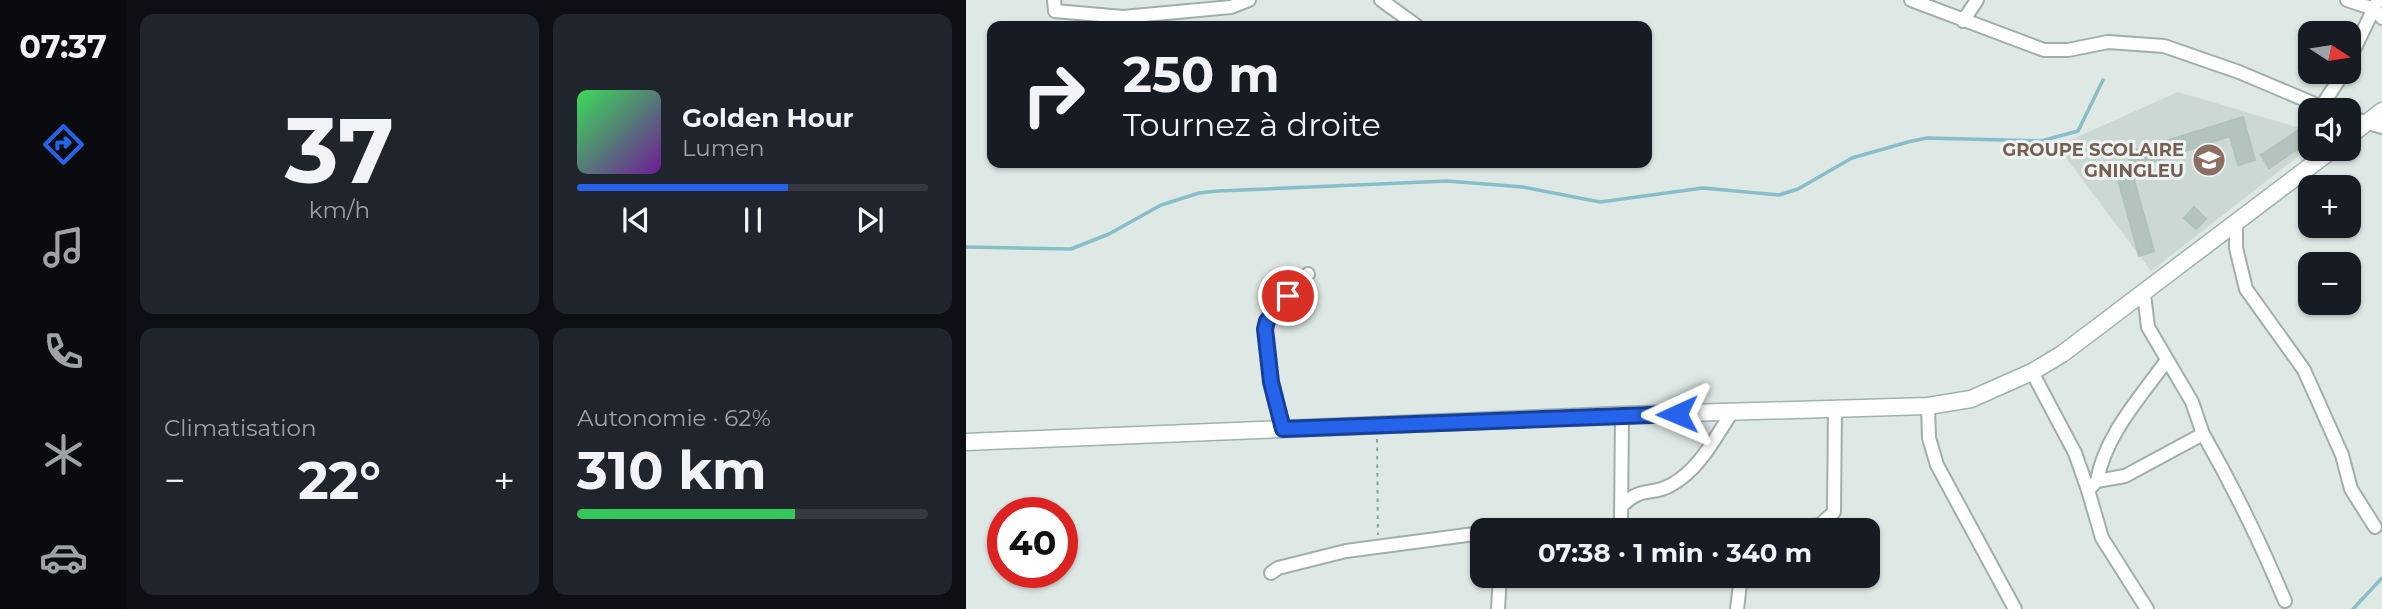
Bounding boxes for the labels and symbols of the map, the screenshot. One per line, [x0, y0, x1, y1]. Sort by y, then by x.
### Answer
north arrow [2298, 21, 2361, 84]
place label: GROUPE SCOLAIRE GNINGLEU [2002, 139, 2184, 182]
school or university icon: GROUPE SCOLAIRE GNINGLEU [2190, 141, 2228, 179]
pin [1258, 266, 1318, 326]
position arrow [1640, 377, 1714, 451]
speed limit sign: 40 [987, 497, 1078, 588]

